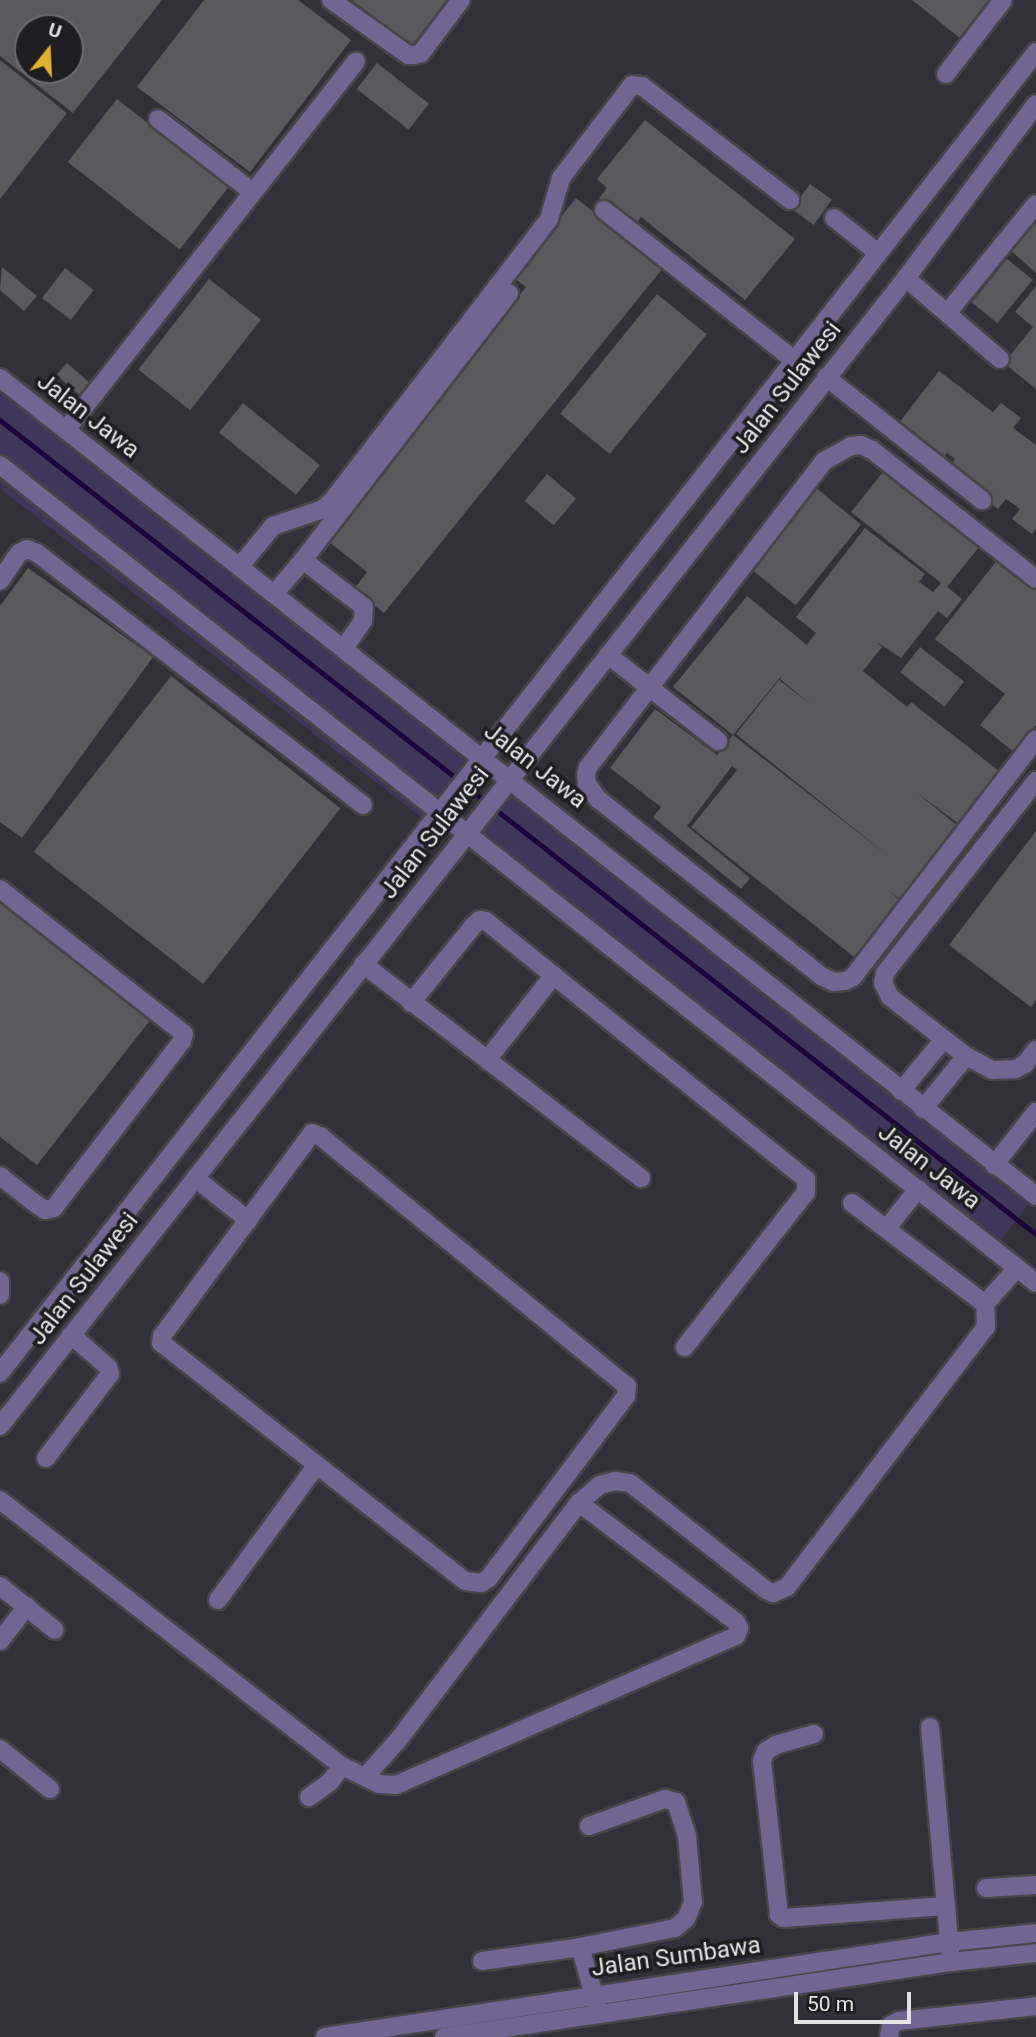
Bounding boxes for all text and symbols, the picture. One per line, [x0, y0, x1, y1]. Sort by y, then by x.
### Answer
north arrow [14, 14, 84, 84]
text: U [46, 18, 65, 43]
street label: Jalan Sulawesi [726, 316, 848, 460]
street label: Jalan Jawa [31, 367, 145, 465]
street label: Jalan Jawa [478, 717, 592, 815]
street label: Jalan Sulawesi [374, 761, 496, 905]
street label: Jalan Jawa [872, 1118, 986, 1216]
street label: Jalan Sulawesi [23, 1207, 145, 1351]
street label: Jalan Sumbawa [590, 1931, 762, 1983]
scale bar [798, 1978, 915, 2022]
text: 50 m [807, 1992, 854, 2016]

